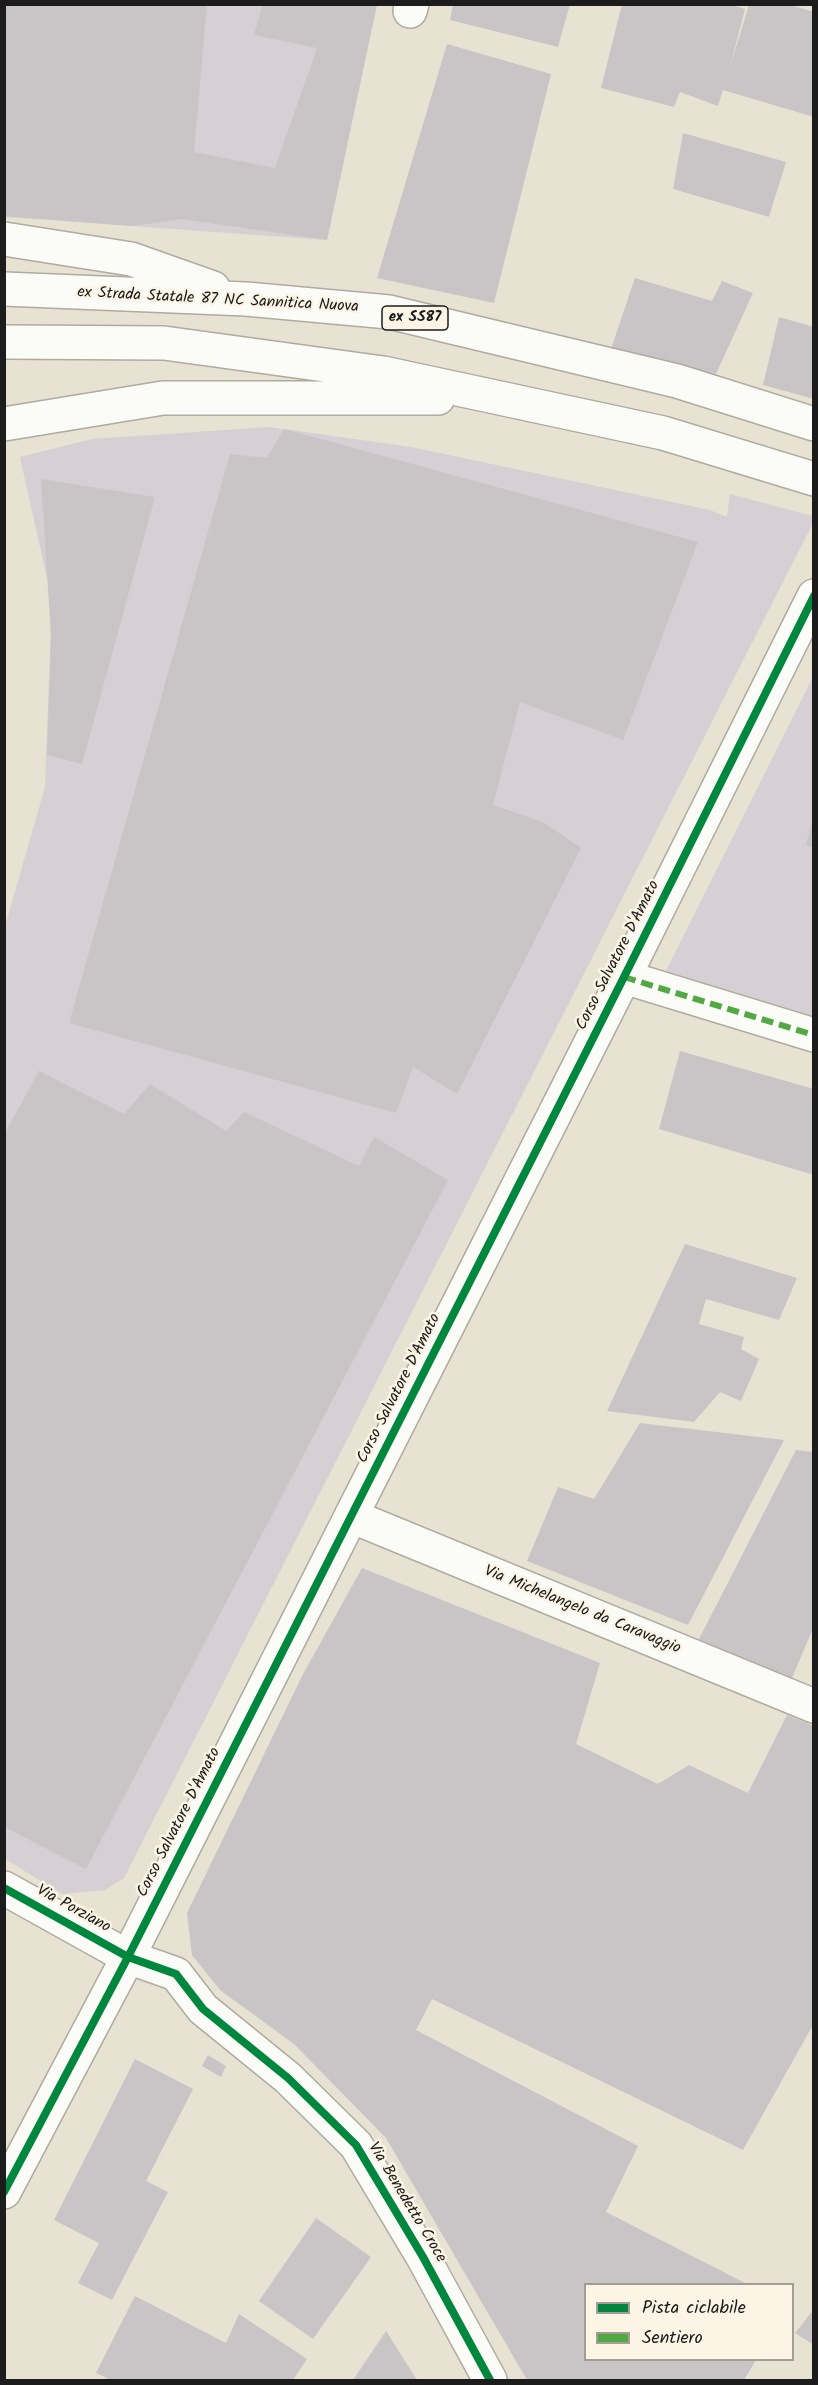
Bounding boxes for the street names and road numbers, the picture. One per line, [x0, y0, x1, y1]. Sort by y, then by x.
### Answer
street label: ex Strada Statale 87 NC Sannitica Nuova [77, 284, 359, 318]
road number: ex SS87 [382, 306, 448, 330]
street label: Corso Salvatore D'Amato [573, 878, 665, 1034]
street label: Corso Salvatore D'Amato [354, 1311, 446, 1467]
street label: Via Michelangelo da Caravaggio [481, 1563, 683, 1659]
street label: Corso Salvatore D'Amato [134, 1745, 226, 1901]
street label: Via Porziano [33, 1882, 113, 1938]
street label: Via Benedetto Croce [362, 2139, 450, 2267]

